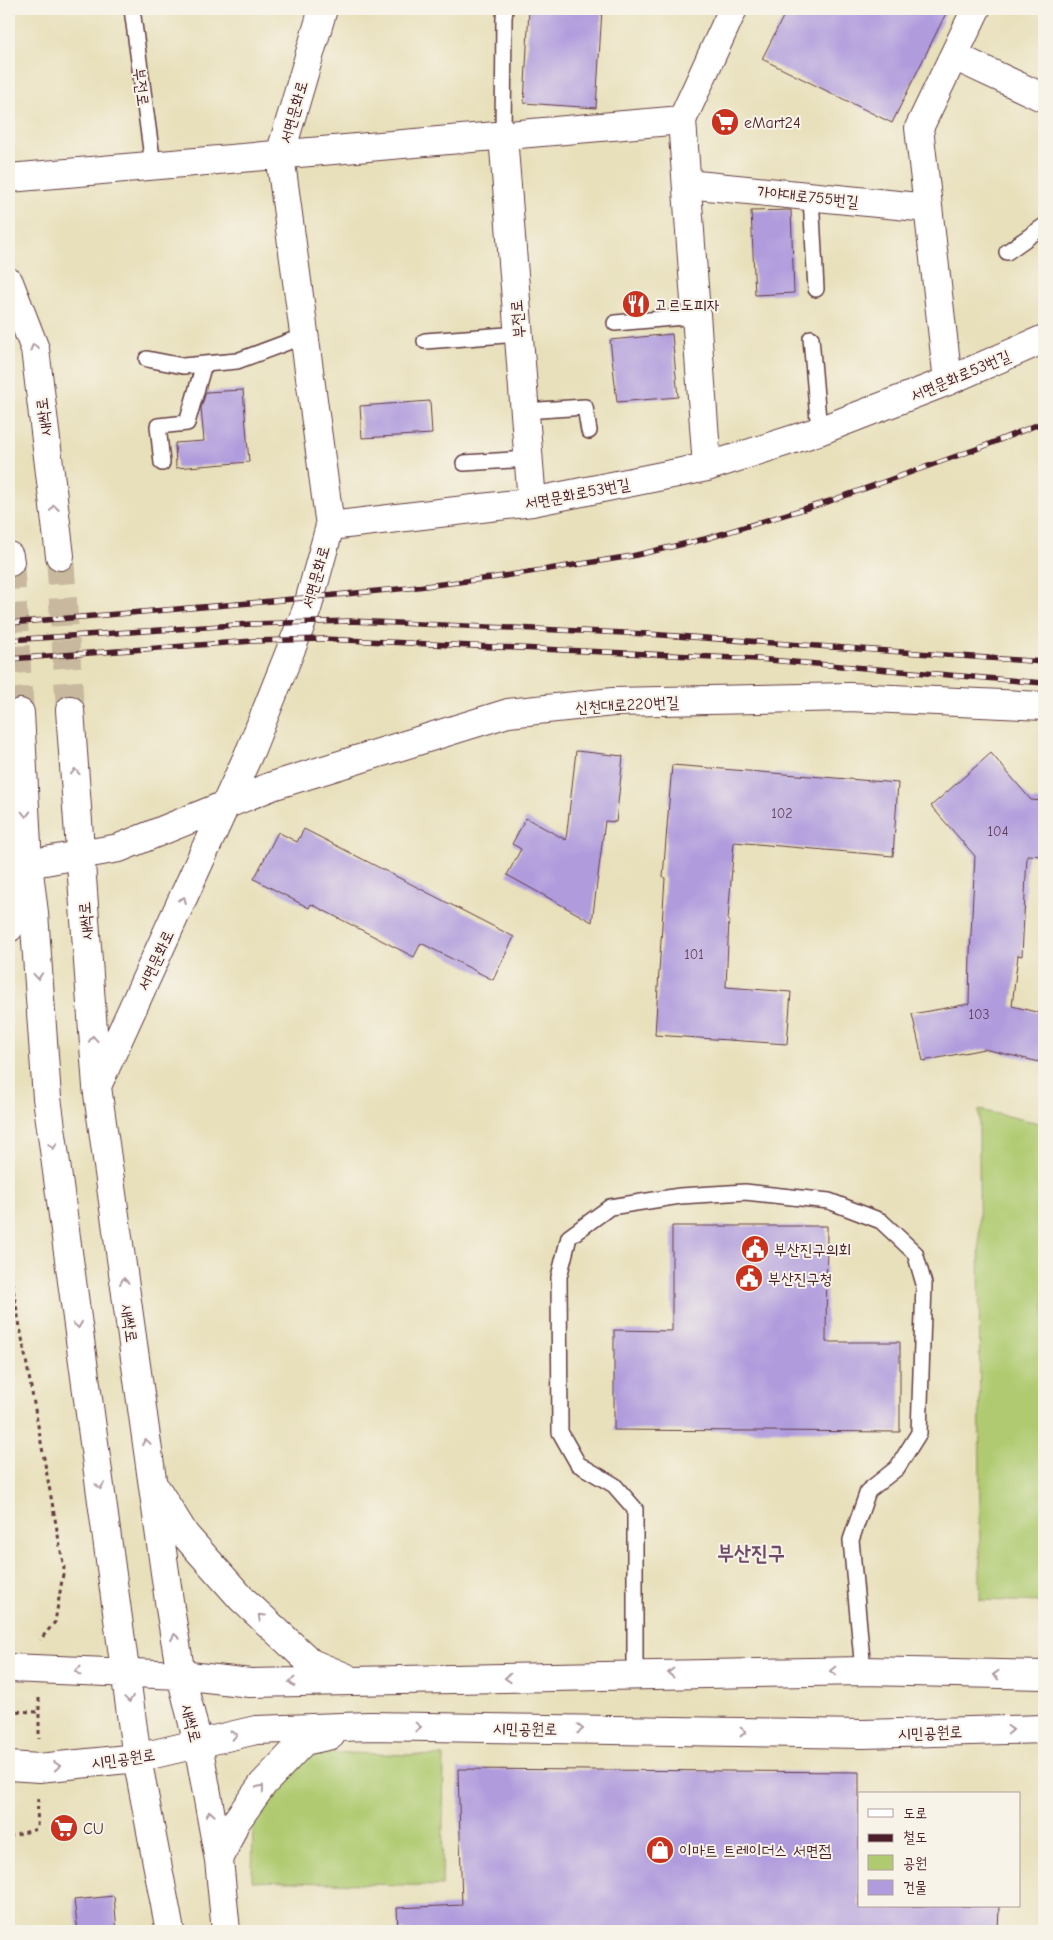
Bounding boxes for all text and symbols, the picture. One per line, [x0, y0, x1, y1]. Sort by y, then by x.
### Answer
street label: 부전로 [130, 67, 152, 107]
street label: 서면문화로 [276, 79, 311, 146]
supermarket icon: eMart24 [710, 107, 740, 137]
place label: eMart24 [744, 114, 801, 132]
street label: 가야대로755번길 [756, 183, 860, 211]
restaurant icon: 고르도피자 [621, 289, 651, 319]
place label: 고르도피자 [655, 296, 720, 314]
street label: 부전로 [507, 299, 529, 339]
one-way arrow [29, 343, 39, 351]
street label: 서면문화로53번길 [908, 347, 1013, 405]
street label: 새싹로 [33, 397, 55, 437]
street label: 서면문화로53번길 [523, 475, 631, 513]
one-way arrow [49, 503, 60, 511]
street label: 서면문화로 [298, 544, 333, 611]
street label: 신천대로220번길 [575, 693, 679, 717]
one-way arrow [70, 768, 81, 776]
house number: 102 [771, 805, 793, 822]
one-way arrow [21, 811, 32, 819]
house number: 104 [988, 823, 1009, 840]
one-way arrow [176, 896, 187, 905]
street label: 새싹로 [76, 901, 96, 941]
street label: 서면문화로 [134, 927, 178, 993]
house number: 101 [684, 946, 704, 963]
one-way arrow [33, 973, 44, 981]
house number: 103 [968, 1006, 990, 1023]
one-way arrow [88, 1034, 99, 1042]
one-way arrow [47, 1143, 58, 1151]
public building icon: 부산진구의회 [740, 1234, 770, 1264]
place label: 부산진구의회 [774, 1241, 851, 1259]
public building icon: 부산진구청 [734, 1263, 764, 1293]
place label: 부산진구청 [768, 1270, 832, 1288]
one-way arrow [119, 1277, 130, 1285]
street label: 새싹로 [117, 1303, 141, 1344]
one-way arrow [72, 1321, 82, 1329]
one-way arrow [142, 1437, 152, 1446]
one-way arrow [94, 1482, 104, 1490]
district label: 부산진구 [717, 1541, 785, 1565]
one-way arrow [258, 1614, 267, 1623]
one-way arrow [170, 1633, 180, 1642]
one-way arrow [73, 1666, 81, 1676]
one-way arrow [829, 1666, 836, 1676]
one-way arrow [666, 1668, 674, 1679]
one-way arrow [991, 1669, 999, 1680]
one-way arrow [504, 1672, 512, 1683]
one-way arrow [288, 1677, 296, 1687]
one-way arrow [123, 1695, 134, 1703]
street label: 새싹로 [178, 1702, 204, 1744]
street label: 시민공원로 [493, 1719, 557, 1739]
one-way arrow [414, 1722, 422, 1732]
street label: 시민공원로 [898, 1723, 963, 1743]
one-way arrow [576, 1724, 584, 1735]
one-way arrow [1006, 1724, 1014, 1735]
one-way arrow [739, 1727, 747, 1737]
one-way arrow [230, 1731, 238, 1741]
street label: 시민공원로 [90, 1746, 156, 1772]
one-way arrow [54, 1761, 62, 1772]
one-way arrow [255, 1785, 263, 1794]
legend [858, 1792, 1020, 1908]
text: 도로 [903, 1804, 927, 1822]
one-way arrow [206, 1809, 216, 1818]
supermarket icon: CU [49, 1813, 79, 1843]
place label: CU [83, 1820, 104, 1838]
text: 철도 [903, 1828, 927, 1846]
shop icon: 이마트 트레이더스 서면점 [645, 1835, 675, 1865]
place label: 이마트 트레이더스 서면점 [679, 1842, 831, 1860]
text: 공원 [903, 1854, 927, 1872]
text: 건물 [903, 1878, 927, 1896]

